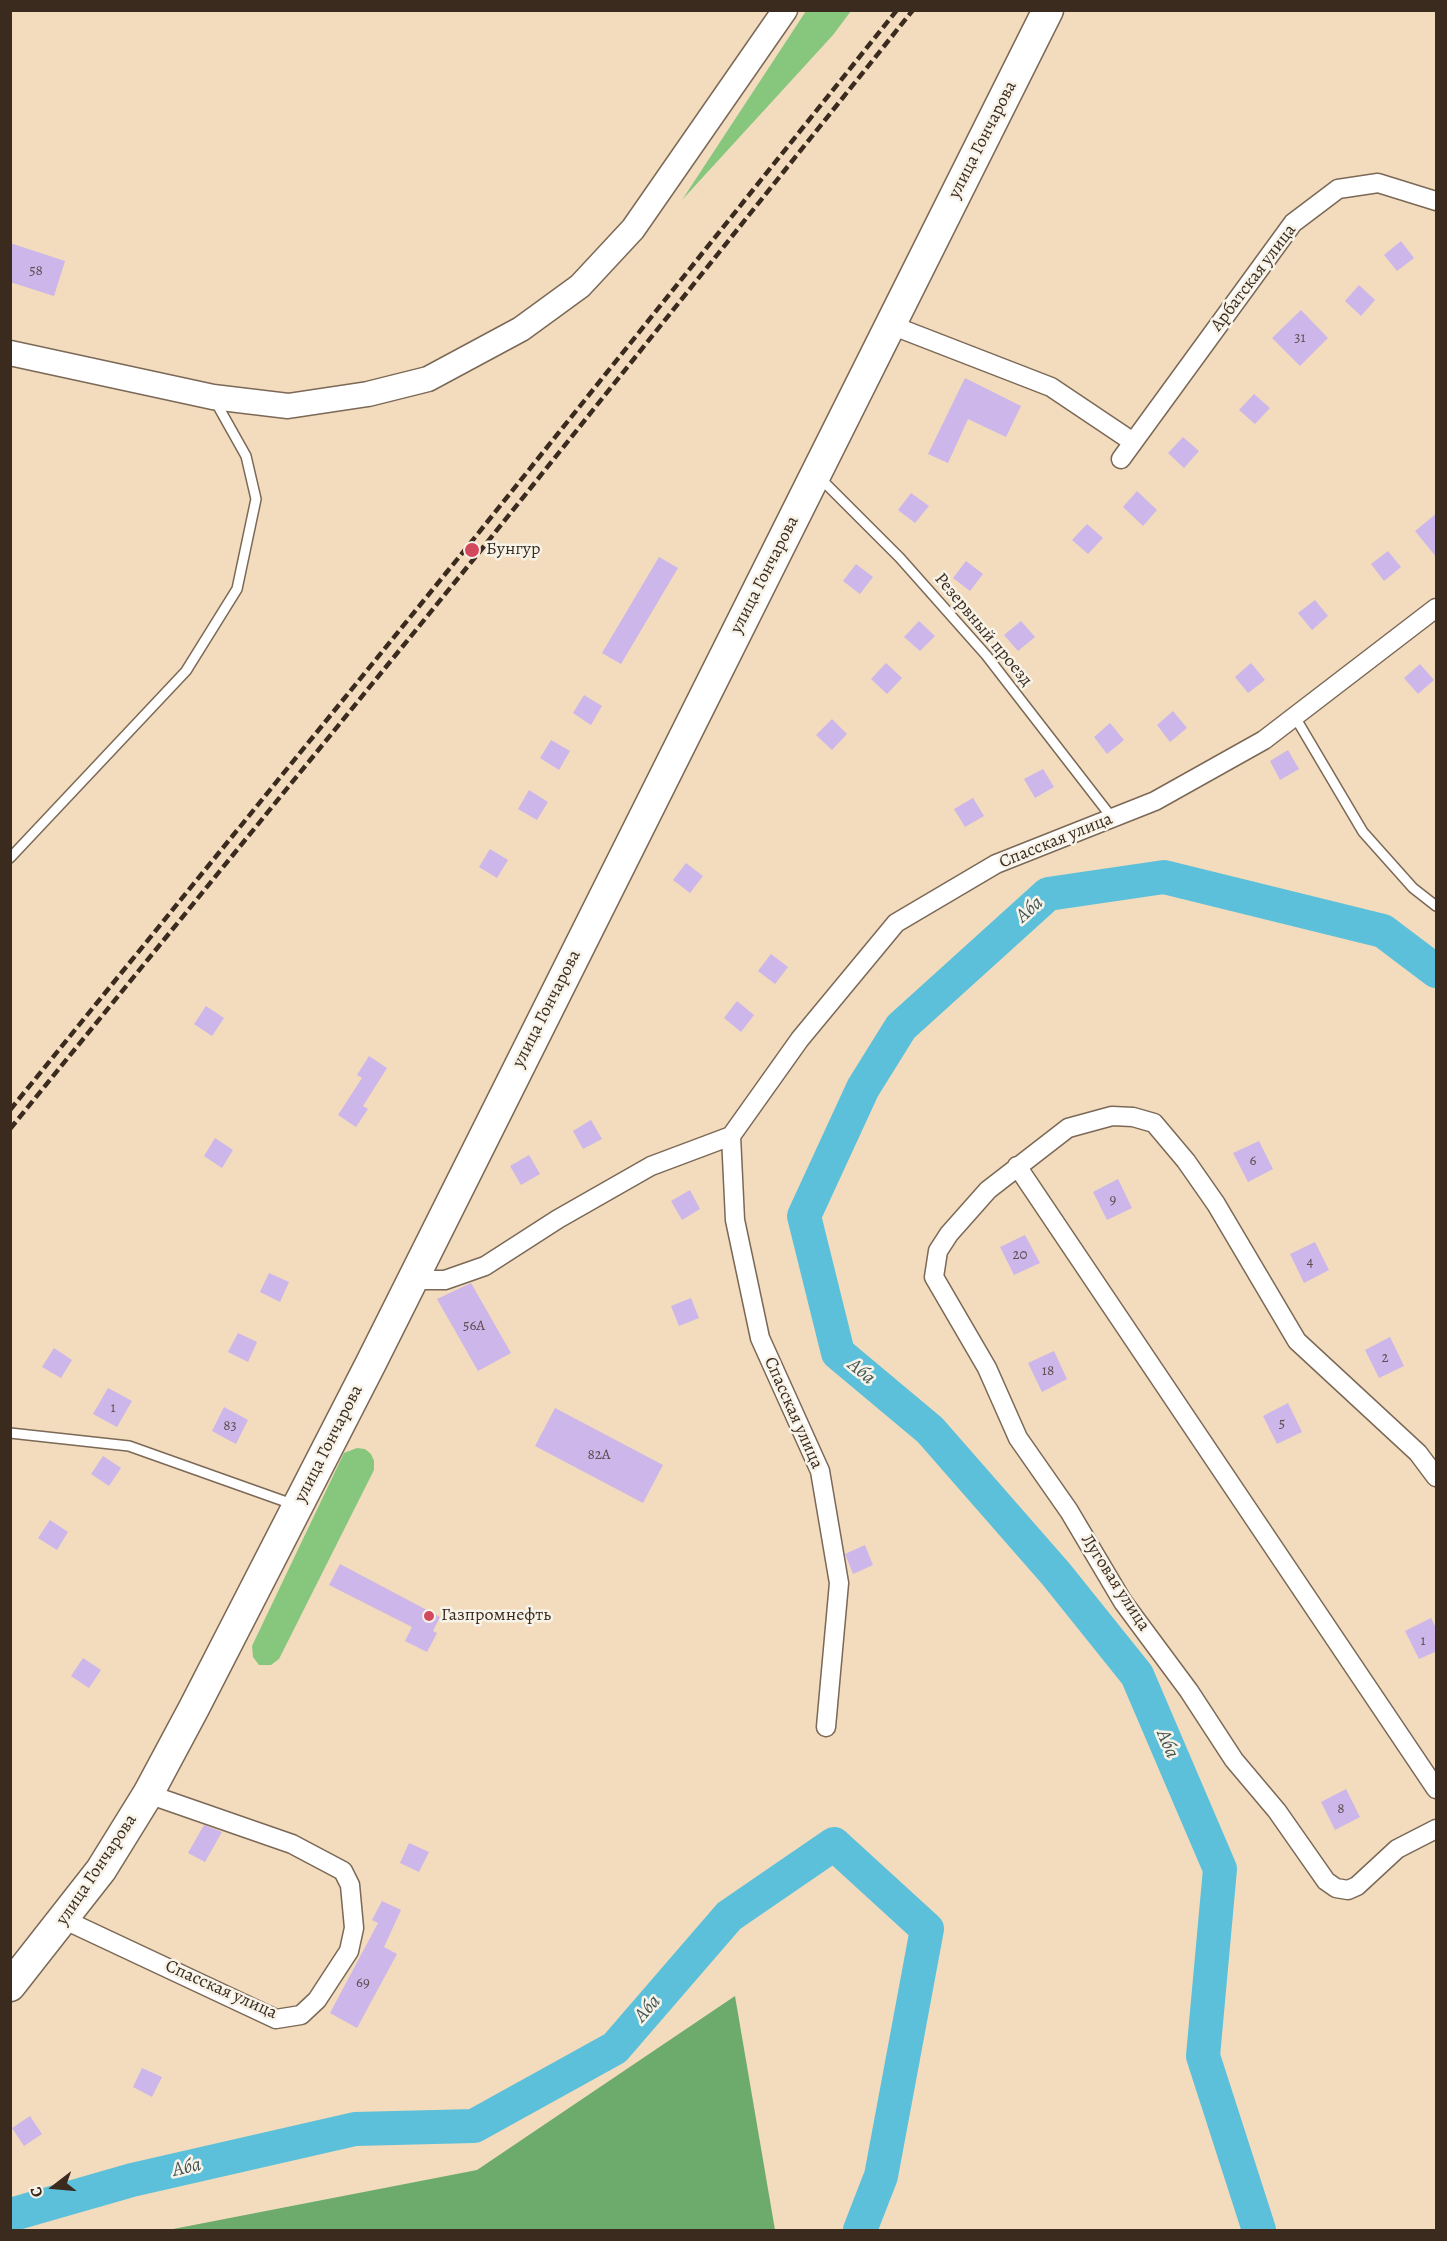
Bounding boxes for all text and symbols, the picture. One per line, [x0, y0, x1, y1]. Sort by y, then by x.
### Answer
street label: улица Гончарова [944, 78, 1022, 202]
street label: Арбатская улица [1207, 220, 1301, 336]
house number: 58 [29, 262, 43, 280]
house number: 31 [1294, 329, 1306, 347]
street label: улица Гончарова [726, 513, 804, 637]
place label: Бунгур [486, 539, 540, 561]
marker: Бунгур [463, 541, 481, 559]
street label: Резервный проезд [929, 569, 1037, 691]
street label: Спасская улица [996, 808, 1116, 874]
water label: Аба [1011, 891, 1049, 929]
street label: улица Гончарова [508, 947, 586, 1071]
house number: 6 [1250, 1152, 1256, 1170]
house number: 9 [1110, 1191, 1116, 1209]
house number: 20 [1012, 1246, 1028, 1264]
house number: 4 [1307, 1253, 1313, 1271]
house number: 56А [463, 1317, 485, 1335]
house number: 2 [1381, 1349, 1389, 1367]
street label: Спасская улица [759, 1354, 827, 1472]
water label: Аба [842, 1354, 880, 1390]
house number: 18 [1042, 1362, 1054, 1380]
street label: улица Гончарова [290, 1382, 368, 1506]
house number: 1 [110, 1399, 116, 1417]
house number: 5 [1279, 1415, 1285, 1433]
house number: 83 [223, 1417, 237, 1435]
house number: 82А [587, 1446, 611, 1464]
street label: Луговая улица [1076, 1531, 1154, 1635]
place label: Газпромнефть [441, 1605, 551, 1627]
marker: Газпромнефть [422, 1609, 436, 1623]
house number: 1 [1420, 1632, 1426, 1650]
water label: Аба [1150, 1726, 1184, 1762]
house number: 8 [1337, 1800, 1345, 1818]
street label: улица Гончарова [52, 1810, 142, 1930]
street label: Спасская улица [162, 1956, 280, 2024]
house number: 69 [356, 1974, 370, 1992]
water label: Аба [629, 1990, 667, 2028]
water label: Аба [170, 2153, 204, 2183]
north arrow [24, 2157, 84, 2217]
text: С [25, 2184, 49, 2200]

